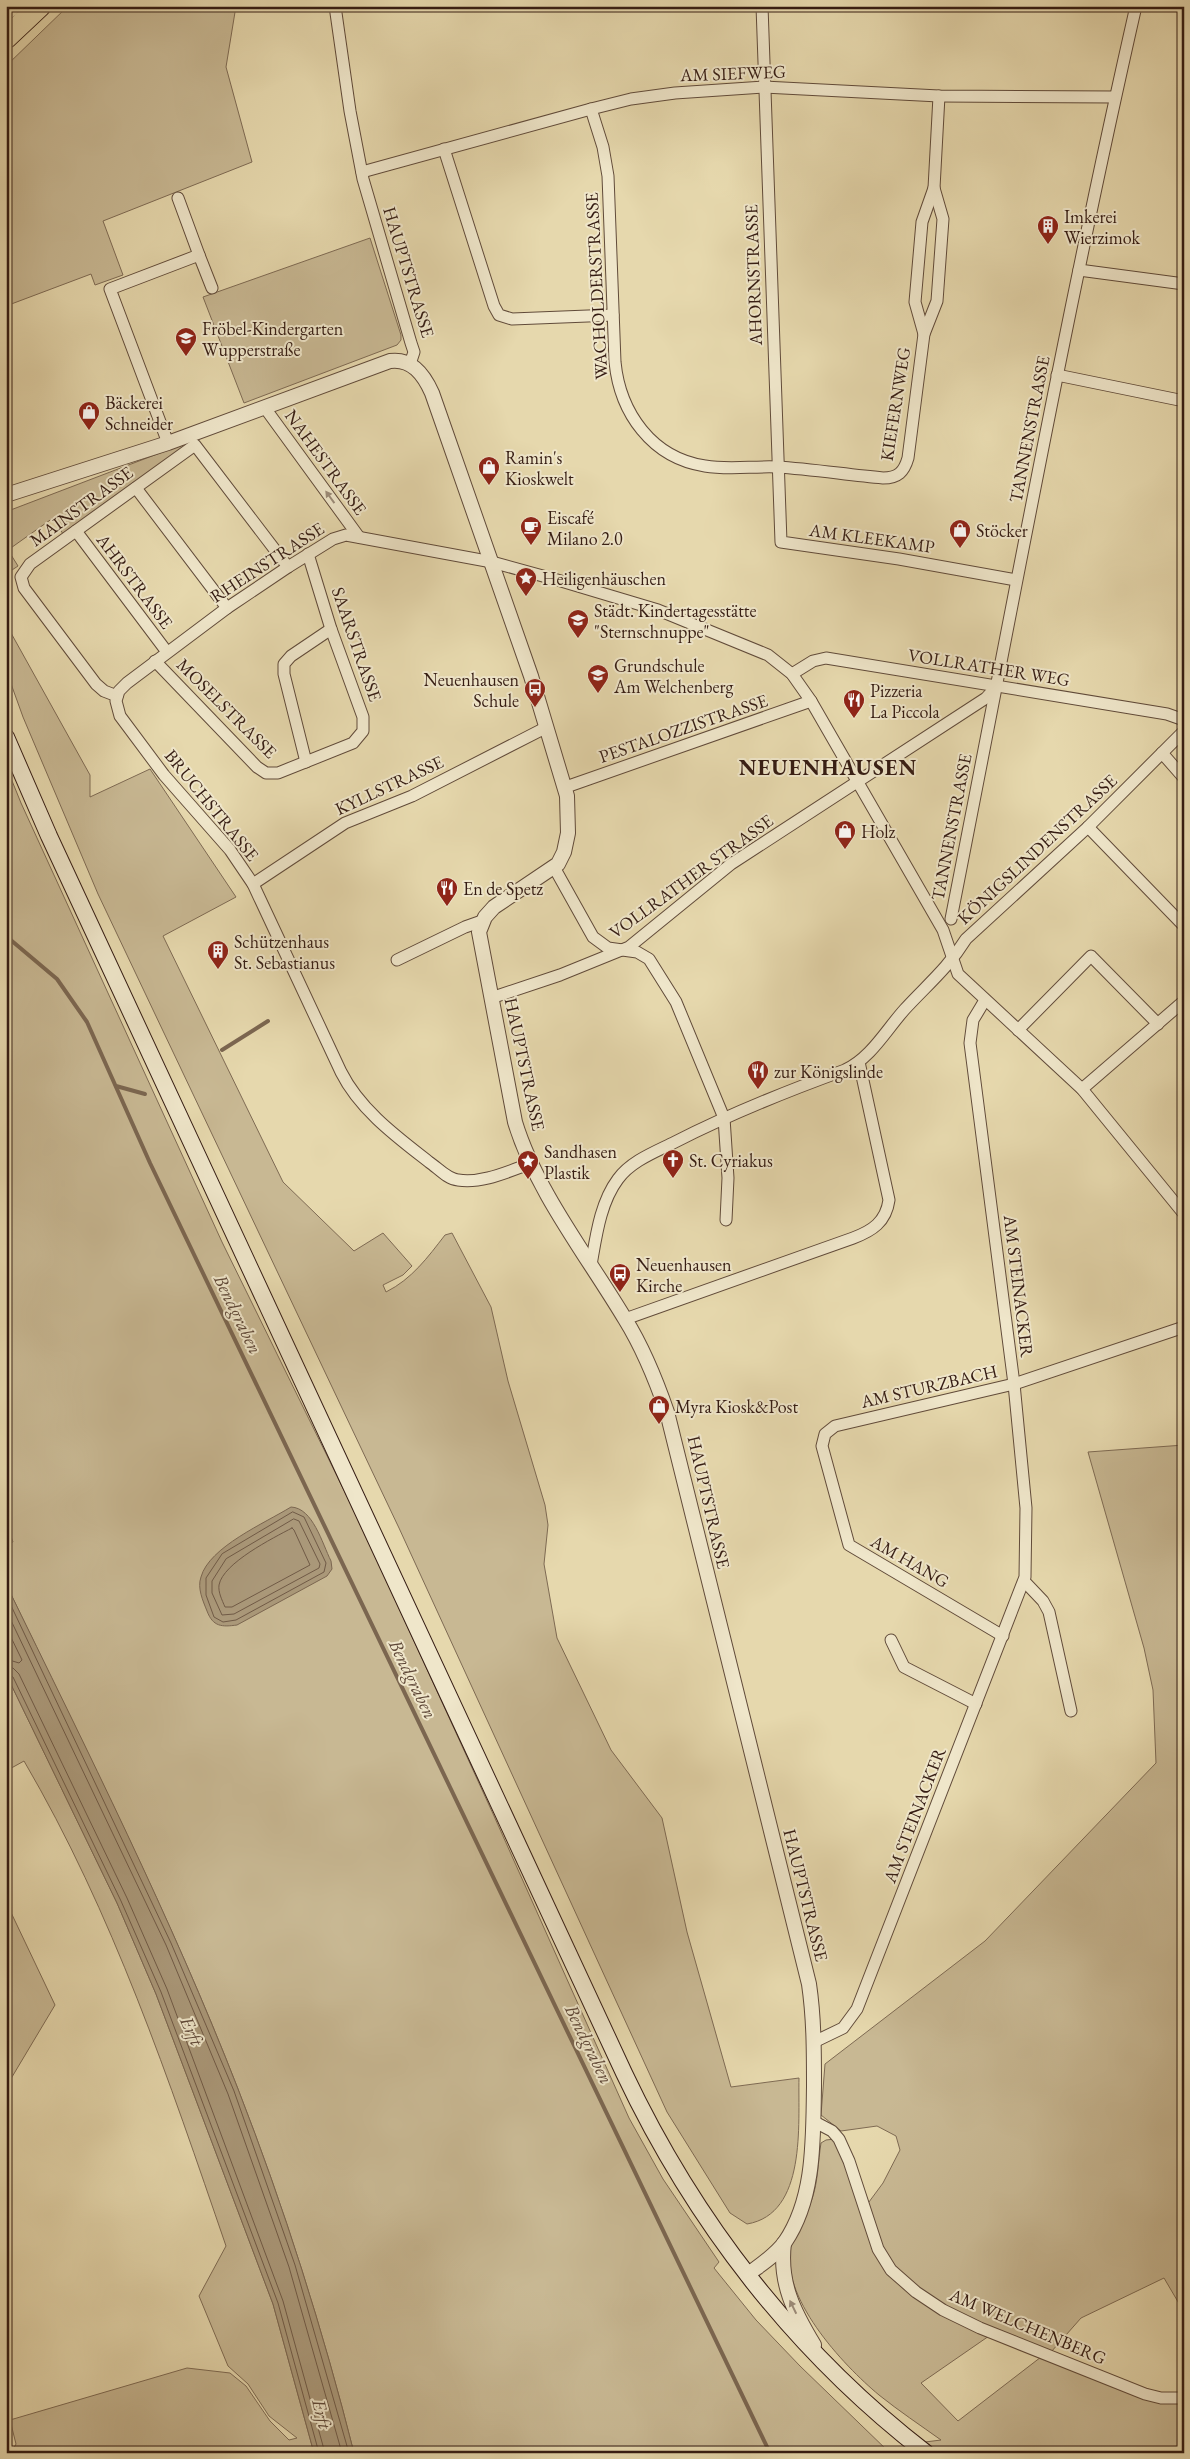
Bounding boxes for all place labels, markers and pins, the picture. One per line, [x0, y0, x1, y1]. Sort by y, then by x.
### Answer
place label: Imkerei Wierzimok [1064, 205, 1140, 249]
building icon: Imkerei Wierzimok [1036, 214, 1060, 245]
place label: Fröbel-Kindergarten Wupperstraße [202, 317, 344, 361]
school or university icon: Fröbel-Kindergarten Wupperstraße [174, 326, 198, 357]
place label: Bäckerei Schneider [105, 391, 173, 435]
shop icon: Bäckerei Schneider [77, 400, 101, 431]
place label: Ramin's Kioskwelt [505, 446, 574, 490]
shop icon: Ramin's Kioskwelt [477, 455, 501, 486]
place label: Eiscafé Milano 2.0 [547, 506, 623, 550]
cafe icon: Eiscafé Milano 2.0 [519, 515, 543, 546]
shop icon: Stöcker [948, 518, 972, 549]
place label: Stöcker [976, 519, 1028, 542]
place icon: Heiligenhäuschen [514, 566, 538, 597]
place label: Heiligenhäuschen [542, 567, 666, 590]
place label: Städt. Kindertagesstätte "Sternschnuppe" [594, 599, 757, 643]
school or university icon: Städt. Kindertagesstätte "Sternschnuppe" [566, 608, 590, 639]
place label: Grundschule Am Welchenberg [613, 654, 734, 698]
school or university icon: Grundschule Am Welchenberg [586, 663, 610, 694]
place label: Neuenhausen Schule [423, 668, 519, 712]
bus stop icon: Neuenhausen Schule [523, 677, 547, 708]
place label: Pizzeria La Piccola [870, 679, 941, 723]
restaurant icon: Pizzeria La Piccola [842, 688, 866, 719]
shop icon: Holz [833, 819, 857, 850]
place label: Holz [861, 820, 896, 843]
restaurant icon: En de Spetz [435, 876, 459, 907]
place label: En de Spetz [463, 877, 543, 900]
place label: Schützenhaus St. Sebastianus [234, 930, 335, 974]
building icon: Schützenhaus St. Sebastianus [206, 939, 230, 970]
restaurant icon: zur Königslinde [746, 1059, 770, 1090]
place label: zur Königslinde [774, 1060, 883, 1083]
place label: Sandhasen Plastik [544, 1140, 617, 1184]
church icon: St. Cyriakus [661, 1148, 685, 1179]
place icon: Sandhasen Plastik [516, 1149, 540, 1180]
place label: St. Cyriakus [689, 1149, 773, 1172]
place label: Neuenhausen Kirche [636, 1253, 732, 1297]
bus stop icon: Neuenhausen Kirche [608, 1262, 632, 1293]
shop icon: Myra Kiosk&Post [647, 1394, 671, 1425]
place label: Myra Kiosk&Post [675, 1395, 798, 1418]

